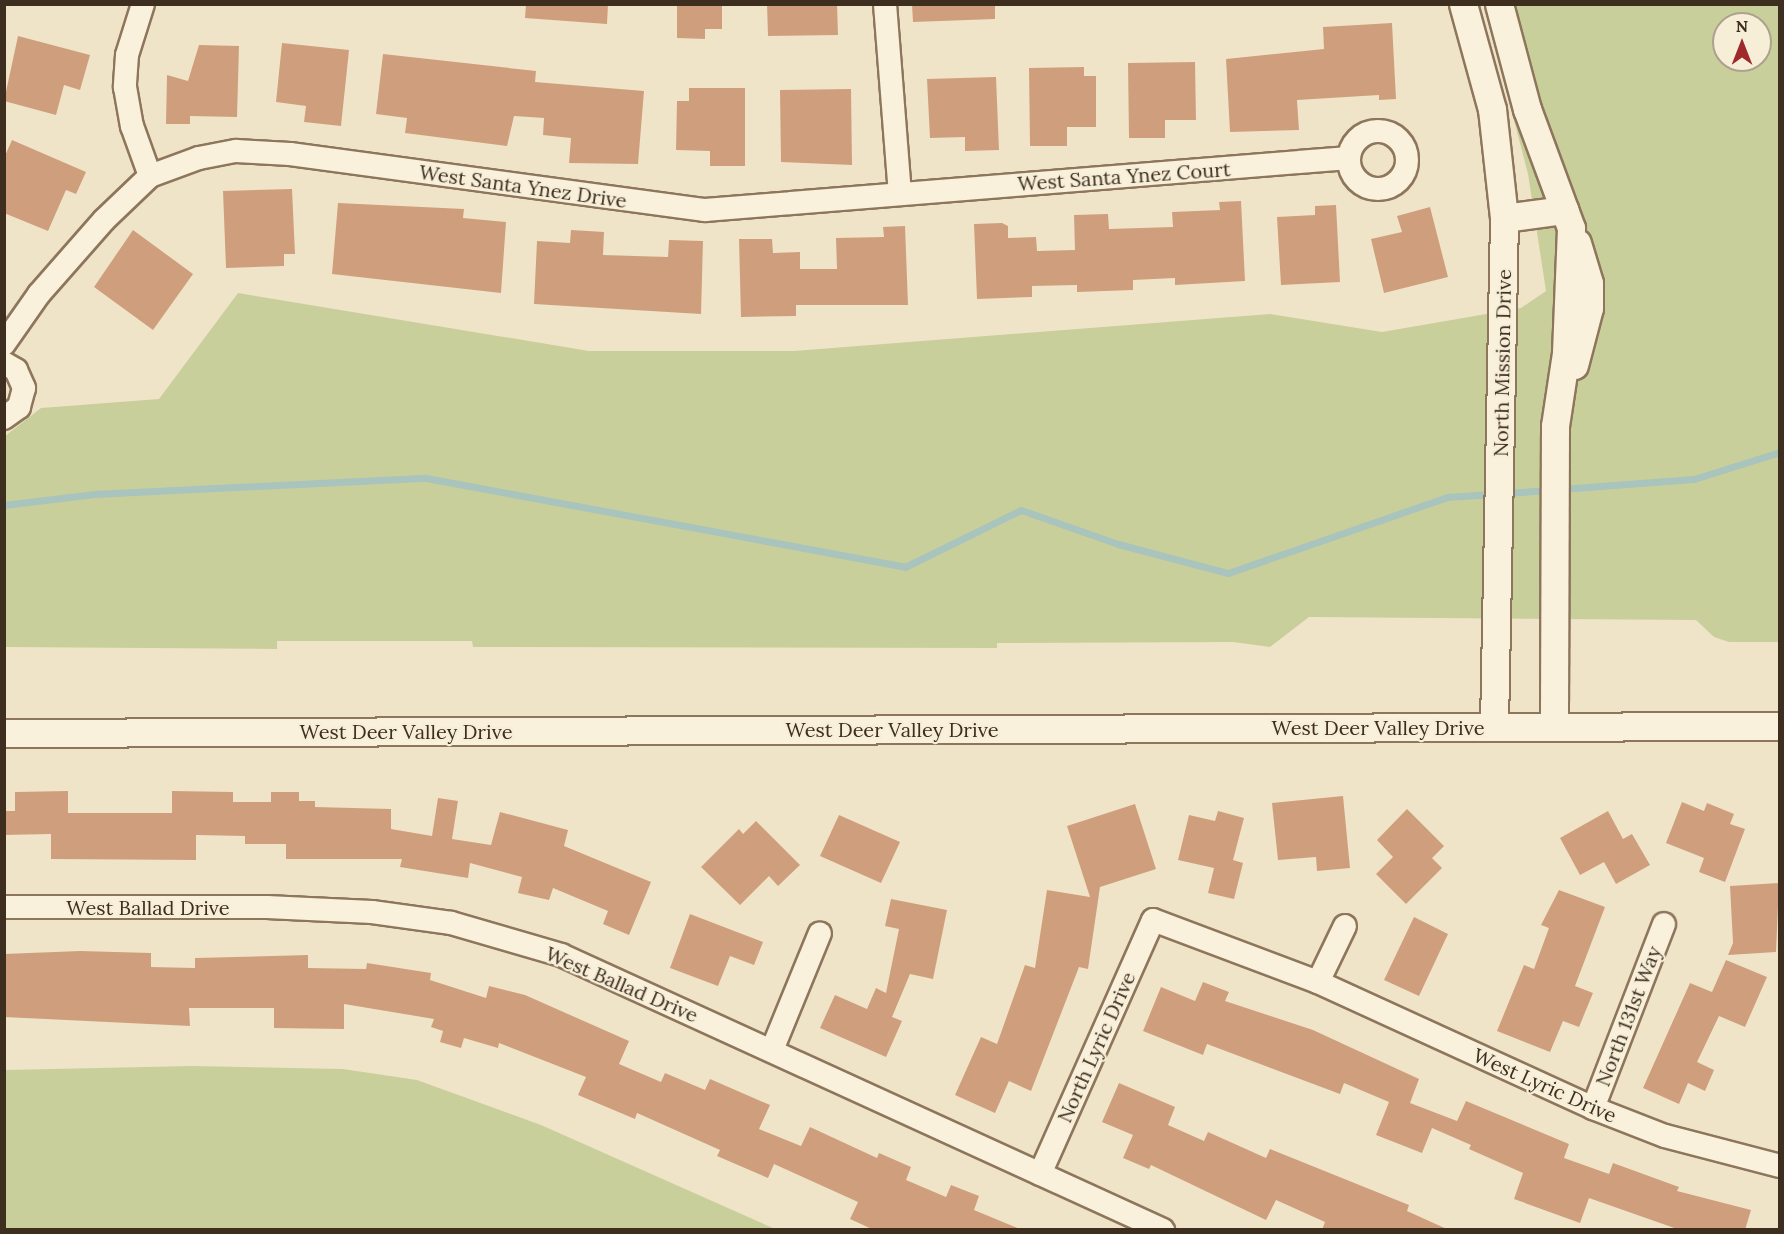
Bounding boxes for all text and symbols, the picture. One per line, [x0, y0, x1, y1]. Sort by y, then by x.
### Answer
north arrow [1712, 12, 1772, 72]
text: N [1736, 16, 1748, 36]
street label: West Santa Ynez Court [1017, 157, 1231, 195]
street label: West Santa Ynez Drive [418, 160, 628, 212]
street label: North Mission Drive [1488, 269, 1516, 457]
street label: West Deer Valley Drive [1272, 715, 1484, 739]
street label: West Deer Valley Drive [786, 717, 998, 741]
street label: West Deer Valley Drive [300, 719, 512, 743]
street label: West Ballad Drive [66, 895, 230, 919]
street label: West Ballad Drive [542, 941, 702, 1027]
street label: North 131st Way [1590, 942, 1666, 1090]
street label: North Lyric Drive [1052, 968, 1140, 1126]
street label: West Lyric Drive [1470, 1043, 1620, 1127]

